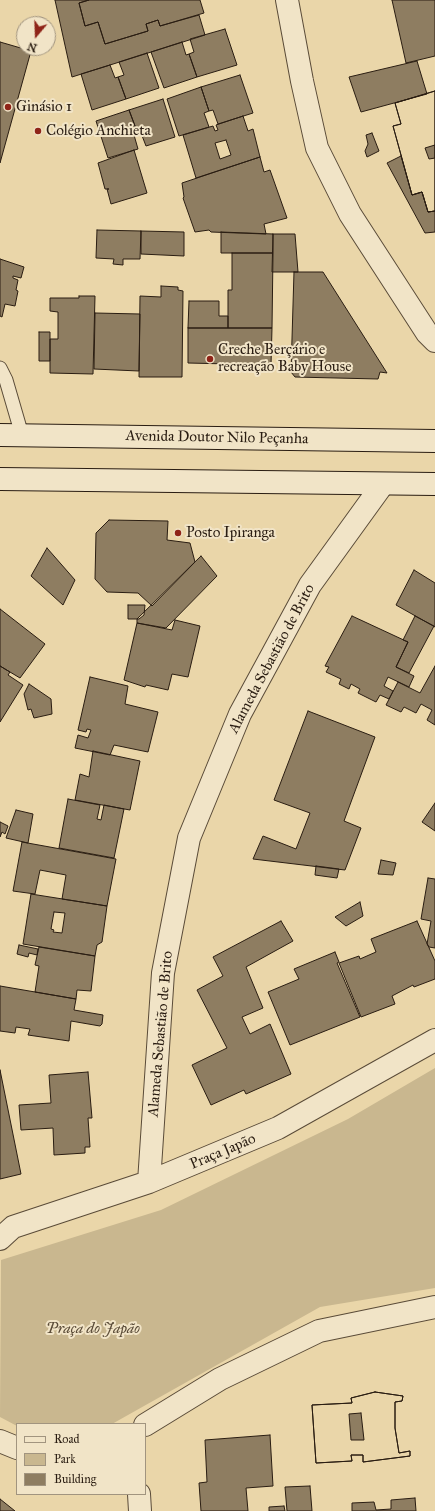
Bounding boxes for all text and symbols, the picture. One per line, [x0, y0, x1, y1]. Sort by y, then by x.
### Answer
north arrow [16, 16, 56, 56]
text: N [26, 39, 39, 55]
place label: Ginásio 1 [16, 98, 72, 116]
marker: Ginásio 1 [3, 102, 13, 112]
place label: Colégio Anchieta [46, 122, 151, 140]
marker: Colégio Anchieta [33, 126, 43, 136]
place label: Creche Berçário e recreação Baby House [218, 341, 352, 376]
marker: Creche Berçário e recreação Baby House [205, 354, 215, 364]
street label: Avenida Doutor Nilo Peçanha [125, 427, 309, 449]
place label: Posto Ipiranga [186, 524, 275, 542]
marker: Posto Ipiranga [173, 528, 183, 538]
street label: Alameda Sebastião de Brito [225, 581, 319, 737]
street label: Alameda Sebastião de Brito [145, 950, 177, 1118]
street label: Praça Japão [187, 1130, 259, 1174]
park label: Praça do Japão [46, 1320, 140, 1338]
legend [16, 1423, 146, 1495]
text: Road [54, 1432, 80, 1446]
text: Park [54, 1452, 76, 1466]
text: Building [54, 1472, 96, 1486]

